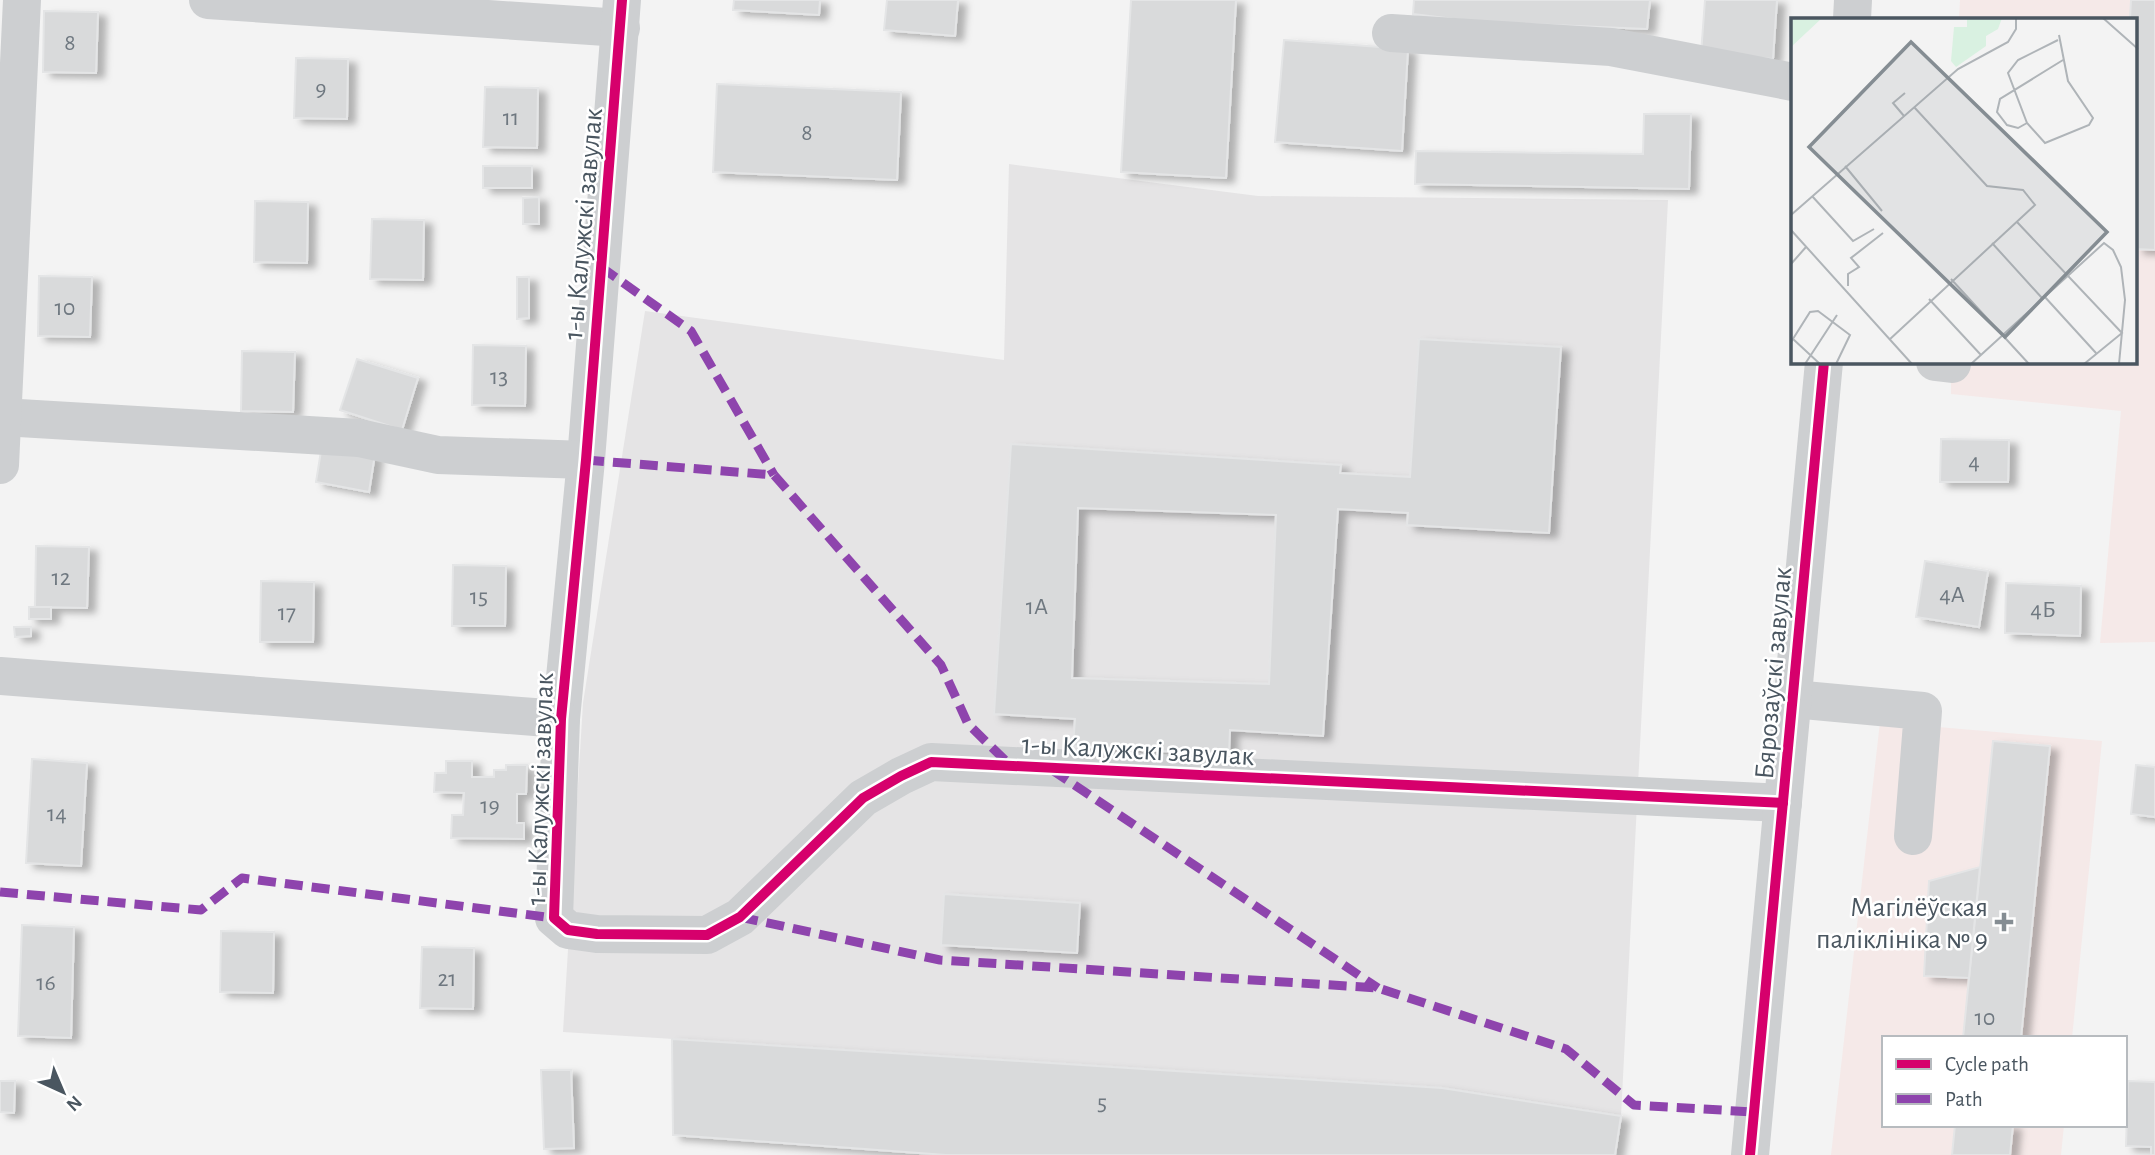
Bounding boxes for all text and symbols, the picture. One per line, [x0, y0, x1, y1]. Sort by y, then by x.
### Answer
inset map [1791, 18, 2138, 364]
house number: 8 [64, 31, 76, 55]
house number: 9 [315, 77, 327, 101]
house number: 11 [503, 106, 519, 130]
street label: 1-ы Калужскі завулак [560, 107, 608, 341]
house number: 8 [801, 121, 813, 145]
house number: 10 [55, 296, 75, 320]
house number: 13 [490, 365, 508, 389]
house number: 4 [1968, 450, 1980, 474]
house number: 12 [51, 566, 71, 590]
street label: Бярозаўскі завулак [1751, 566, 1797, 781]
house number: 4А [1939, 583, 1965, 607]
house number: 15 [470, 585, 488, 609]
house number: 1А [1026, 595, 1048, 619]
house number: 4Б [2030, 598, 2056, 622]
house number: 17 [278, 601, 296, 625]
street label: 1-ы Калужскі завулак [523, 672, 559, 906]
street label: 1-ы Калужскі завулак [1021, 731, 1255, 771]
house number: 19 [480, 794, 500, 818]
house number: 14 [47, 802, 67, 826]
place label: Магілёўская паліклініка № 9 [1816, 894, 1988, 954]
marker: Магілёўская паліклініка № 9 [1994, 912, 2014, 932]
house number: 21 [437, 967, 457, 991]
house number: 16 [36, 971, 56, 995]
house number: 10 [1975, 1006, 1995, 1030]
legend [1882, 1036, 2127, 1127]
text: Cycle path [1945, 1054, 2029, 1075]
north arrow [28, 1057, 98, 1127]
text: Path [1945, 1089, 1983, 1110]
house number: 5 [1097, 1091, 1107, 1115]
text: N [62, 1092, 85, 1115]

